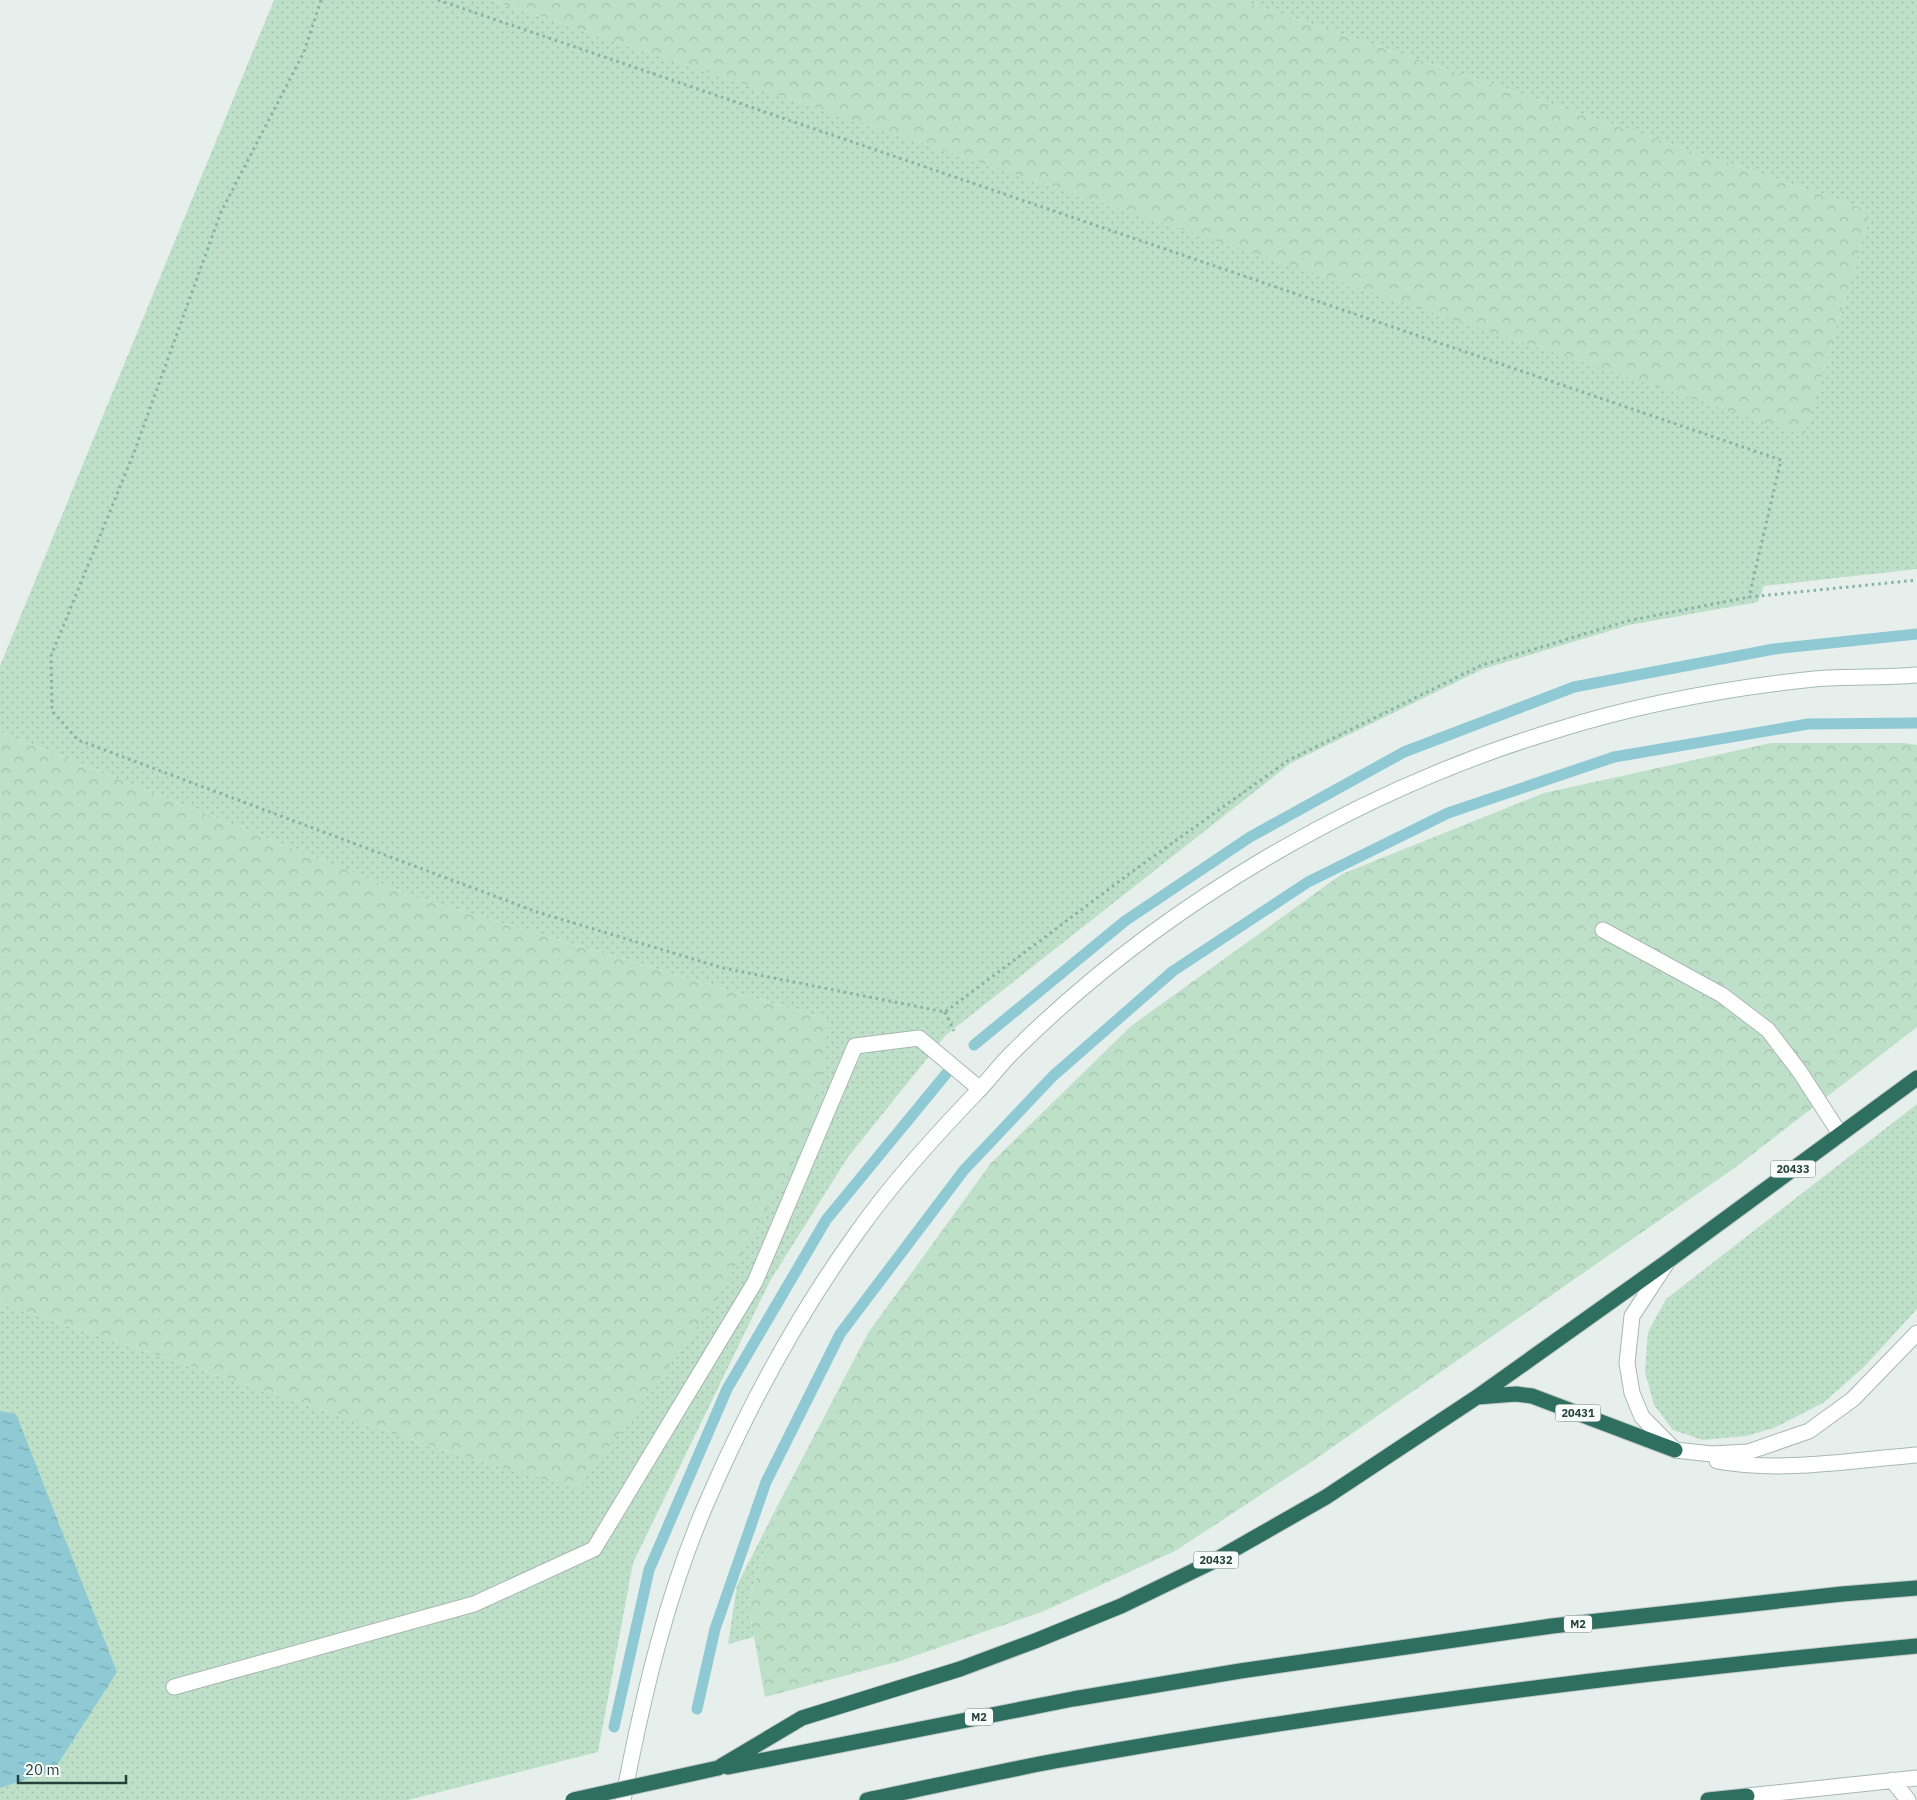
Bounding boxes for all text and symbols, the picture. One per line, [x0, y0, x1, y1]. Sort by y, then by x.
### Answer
road number: 20433 [1770, 1160, 1816, 1178]
road number: 20431 [1556, 1405, 1600, 1422]
road number: 20432 [1194, 1552, 1238, 1568]
road number: M2 [1564, 1616, 1592, 1632]
road number: M2 [965, 1708, 993, 1725]
scale bar [18, 1752, 125, 1784]
text: 20 m [25, 1760, 60, 1779]

